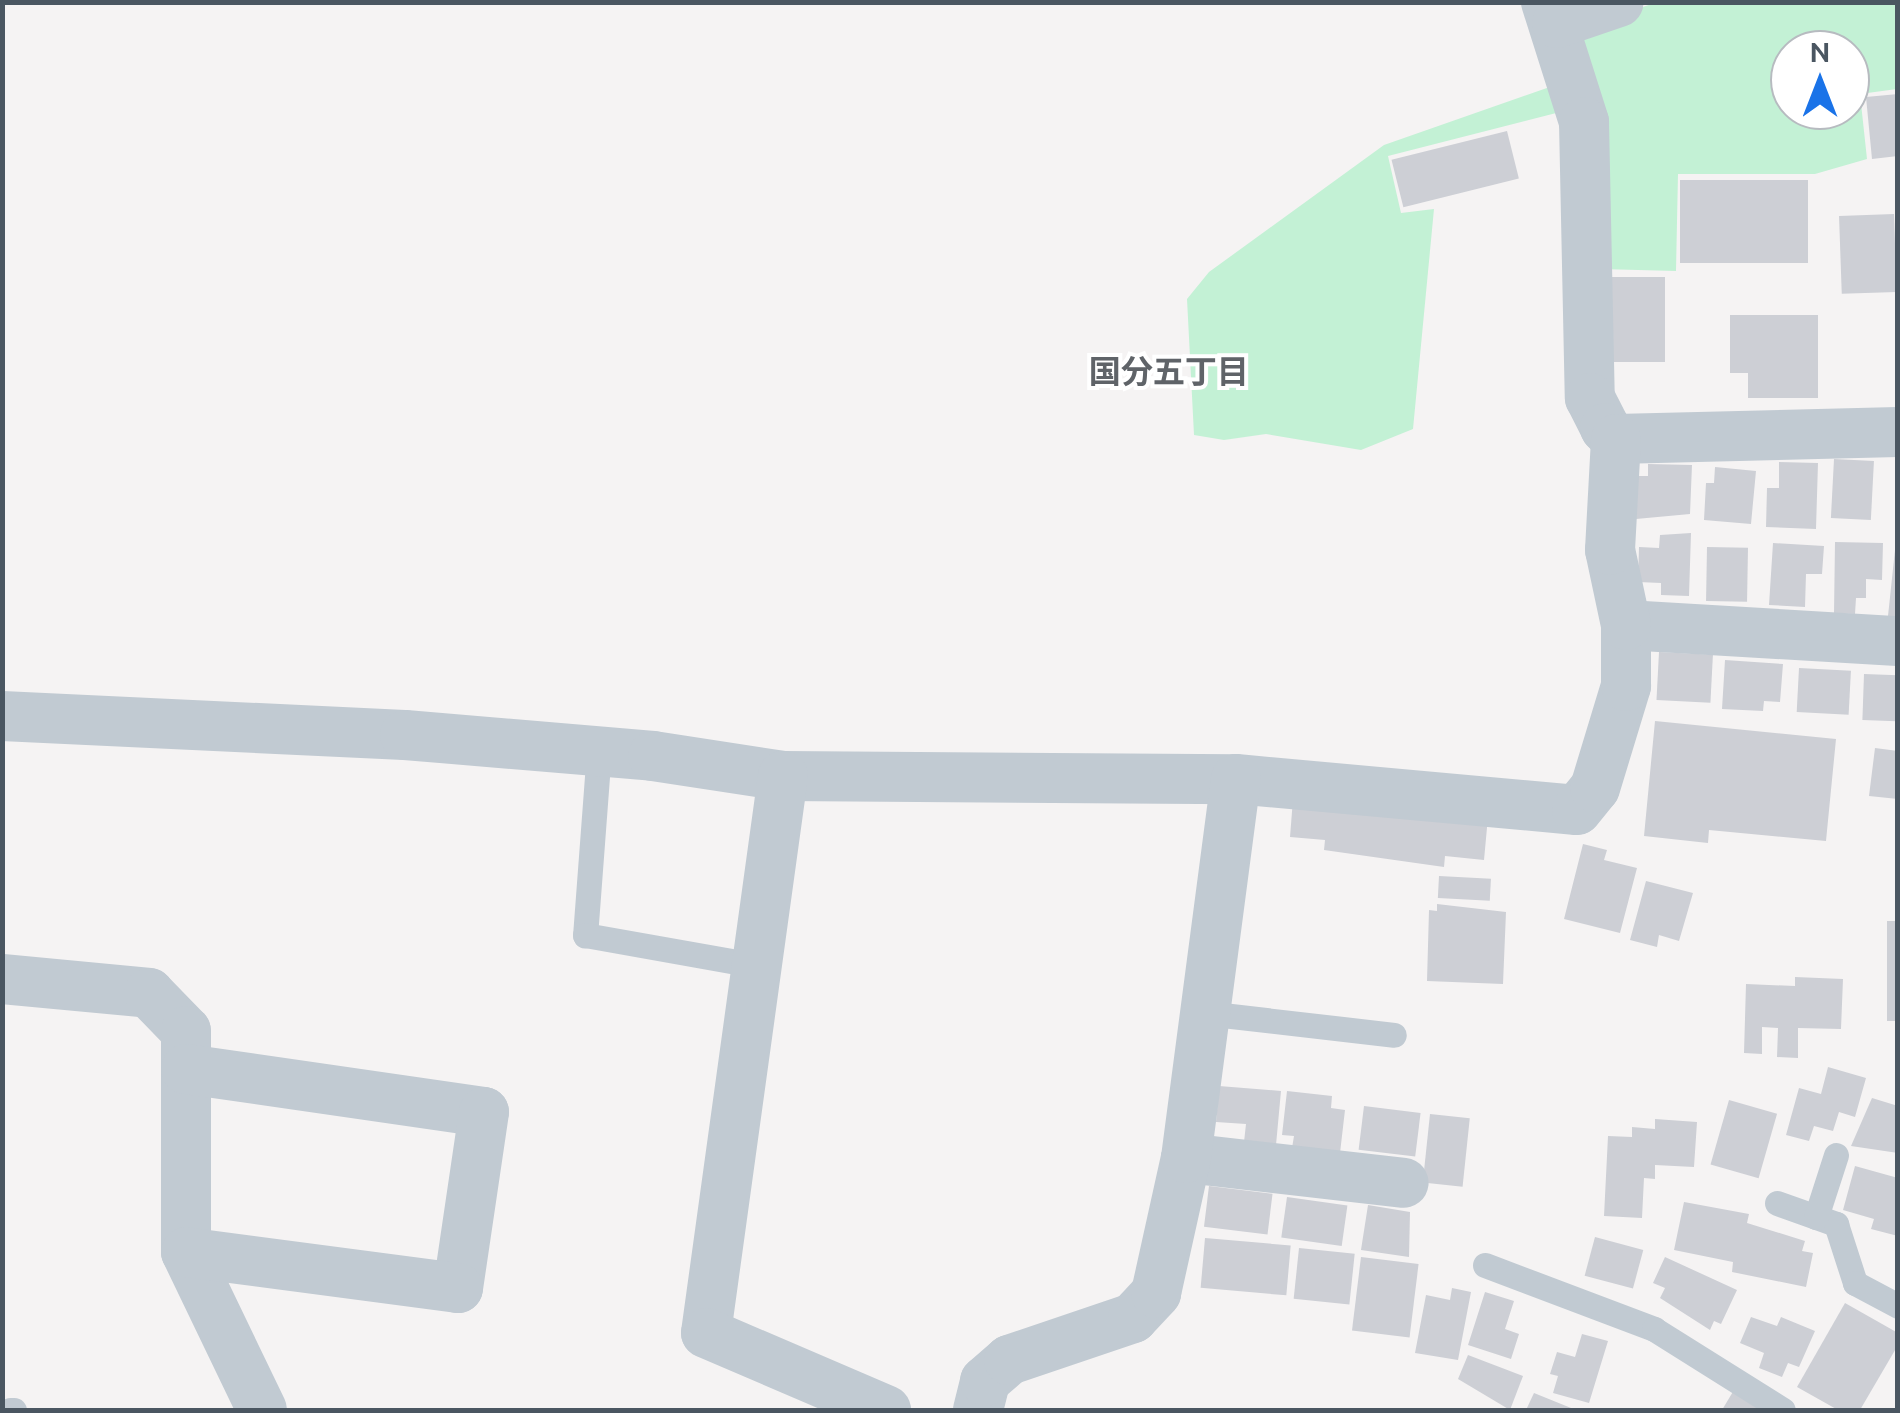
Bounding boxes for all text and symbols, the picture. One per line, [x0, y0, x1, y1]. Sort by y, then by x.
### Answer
north arrow [1770, 30, 1870, 130]
text: N [1810, 36, 1830, 67]
district label: 国分五丁目 [1089, 352, 1249, 390]

